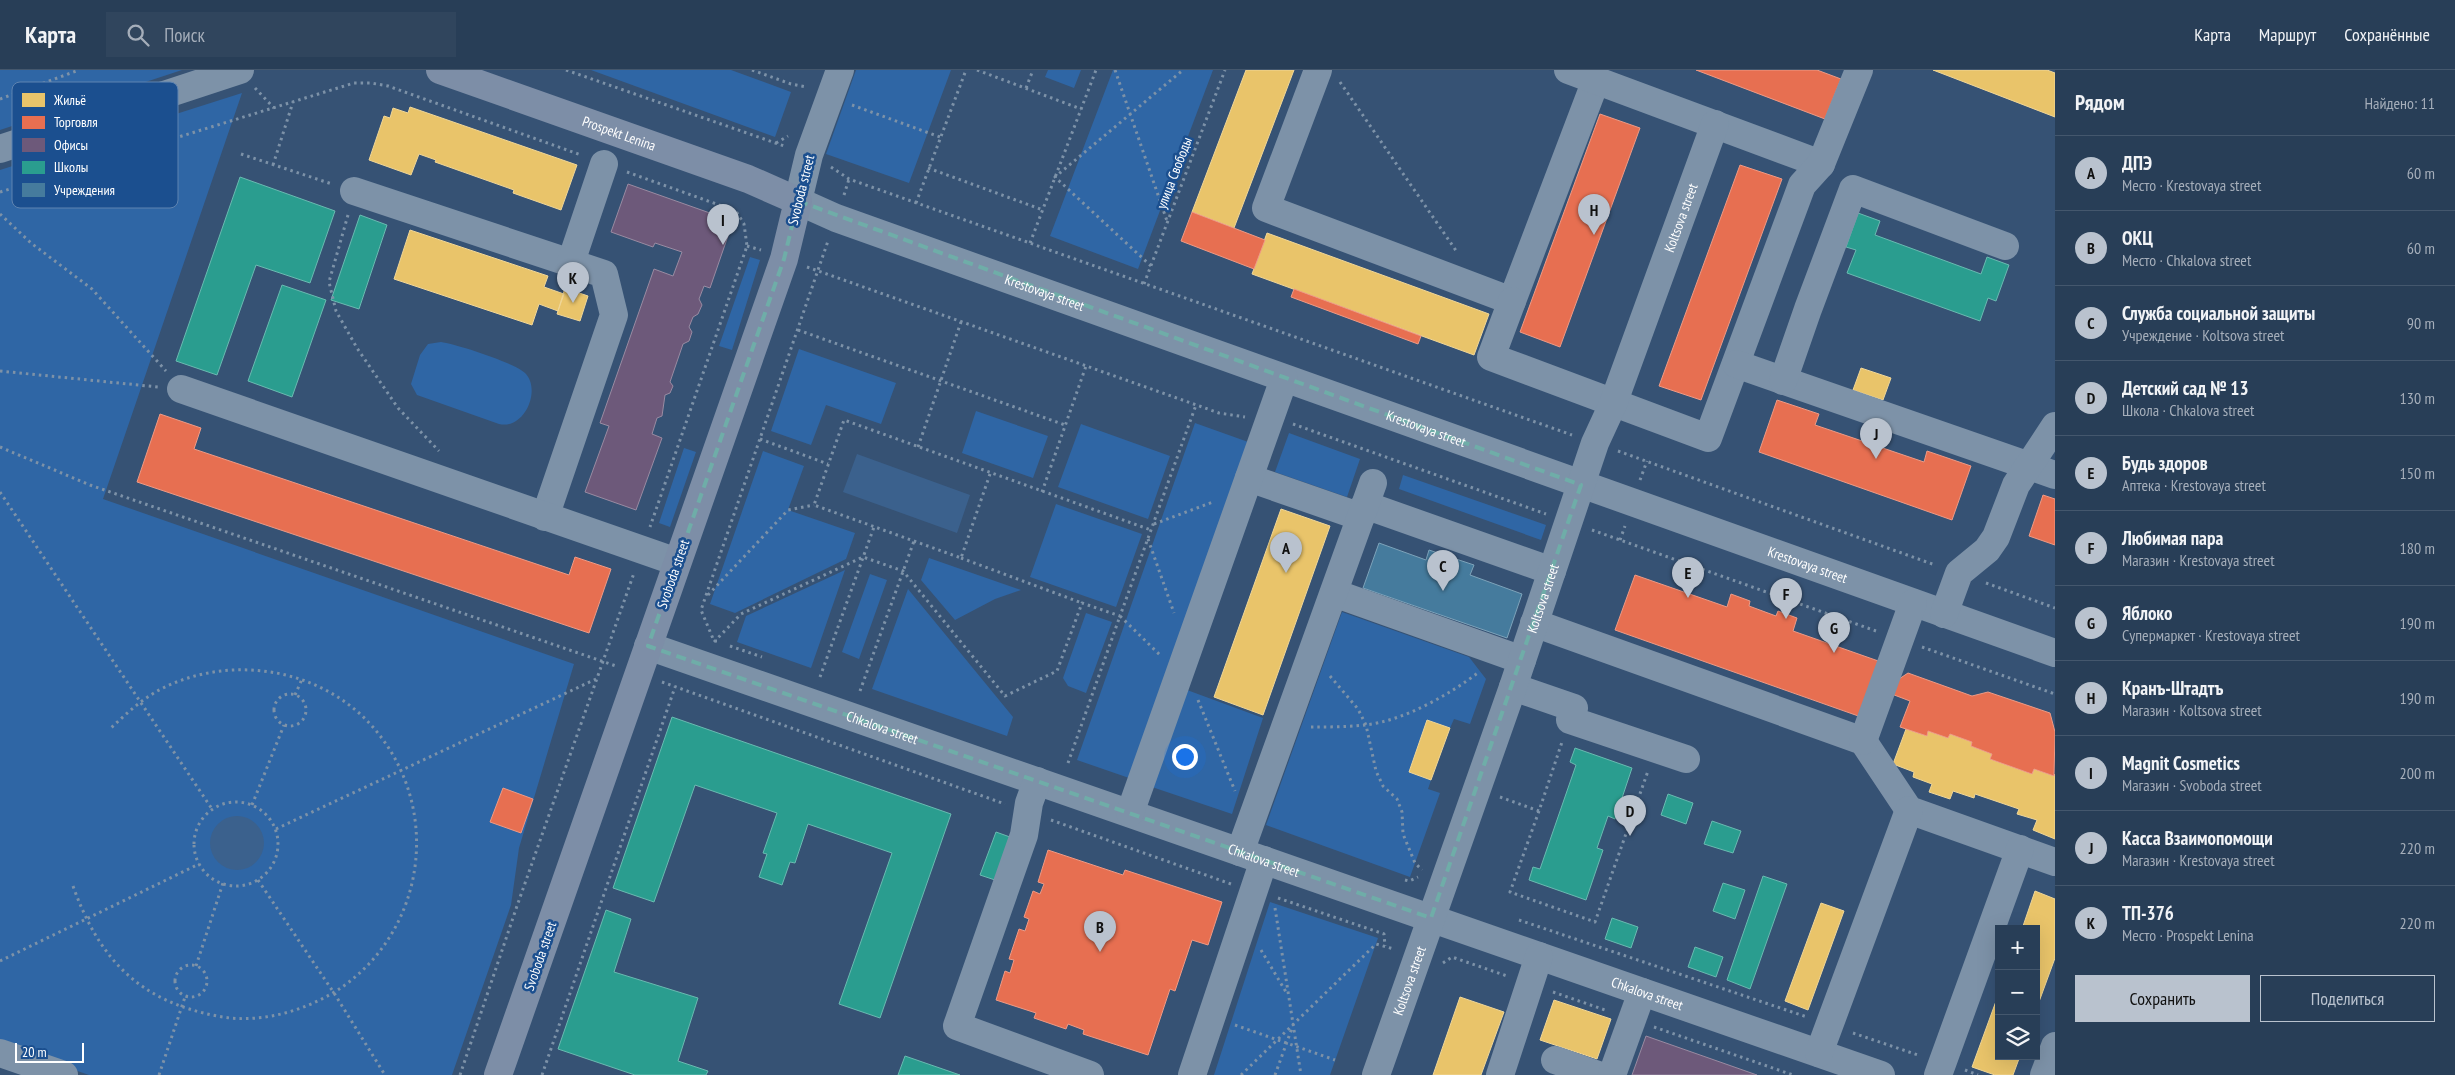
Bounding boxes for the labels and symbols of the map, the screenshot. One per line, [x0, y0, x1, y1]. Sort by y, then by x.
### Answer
legend [12, 82, 178, 208]
text: Жильё [53, 91, 86, 109]
street label: Prospekt Lenina [580, 112, 658, 155]
text: Торговля [54, 113, 98, 131]
street label: улица Свободы [1152, 135, 1196, 211]
text: Офисы [54, 136, 88, 154]
street label: Svoboda street [784, 153, 818, 227]
text: Школы [54, 158, 88, 176]
text: Учреждения [54, 181, 115, 199]
street label: Koltsova street [1660, 181, 1702, 255]
pin: H [1578, 194, 1610, 235]
pin: I [707, 204, 739, 245]
pin: K [557, 262, 589, 303]
street label: Krestovaya street [1002, 270, 1087, 315]
street label: Krestovaya street [1384, 406, 1469, 451]
pin: J [1860, 418, 1892, 459]
pin: A [1270, 532, 1302, 573]
street label: Svoboda street [653, 537, 693, 611]
street label: Krestovaya street [1765, 542, 1850, 587]
pin: C [1427, 550, 1459, 591]
pin: E [1672, 557, 1704, 598]
street label: Koltsova street [1523, 561, 1563, 635]
pin: F [1770, 578, 1802, 619]
pin: G [1818, 612, 1850, 653]
street label: Chkalova street [844, 707, 921, 748]
your location [1172, 744, 1198, 770]
pin: D [1614, 795, 1646, 836]
street label: Chkalova street [1226, 839, 1302, 881]
pin: B [1084, 911, 1116, 952]
street label: Svoboda street [520, 919, 560, 993]
street label: Koltsova street [1389, 944, 1430, 1018]
street label: Chkalova street [1609, 973, 1686, 1014]
scale bar [15, 1040, 84, 1063]

